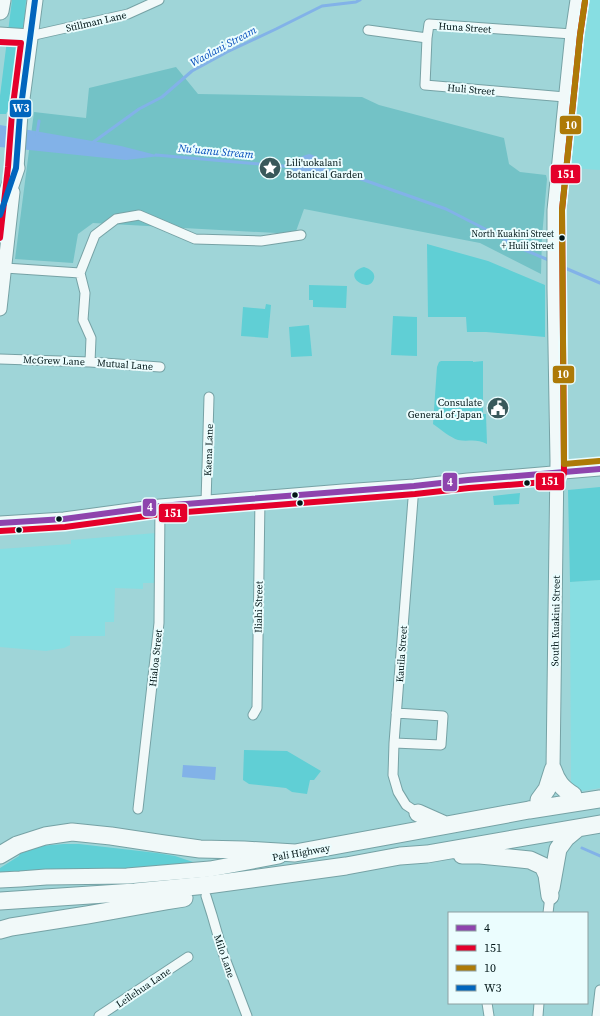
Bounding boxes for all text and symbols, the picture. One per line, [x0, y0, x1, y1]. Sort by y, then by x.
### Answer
street label: Stillman Lane [65, 8, 128, 35]
street label: Huna Street [438, 19, 493, 36]
water label: Waolani Stream [187, 23, 259, 70]
street label: Huli Street [447, 81, 496, 98]
line badge: W3 [9, 99, 32, 118]
text: W3 [13, 101, 29, 116]
line badge: 10 [559, 115, 582, 135]
text: 10 [565, 118, 577, 133]
water label: Nuʻuanu Stream [177, 141, 254, 162]
place icon: Lili'uokalani Botanical Garden [257, 155, 283, 181]
place label: Lili'uokalani Botanical Garden [286, 156, 363, 181]
line badge: 151 [550, 164, 581, 184]
text: 151 [557, 167, 575, 182]
place label: North Kuakini Street + Huili Street [471, 228, 554, 252]
marker: North Kuakini Street + Huili Street [557, 233, 567, 243]
street label: McGrew Lane [23, 353, 85, 368]
street label: Mutual Lane [96, 356, 153, 373]
line badge: 10 [552, 365, 575, 384]
text: 10 [557, 367, 569, 382]
public building icon: Consulate General of Japan [485, 395, 511, 421]
place label: Consulate General of Japan [408, 396, 482, 421]
street label: Kaena Lane [201, 424, 216, 476]
line badge: 4 [442, 472, 458, 492]
line badge: 151 [535, 472, 565, 491]
text: 151 [541, 474, 559, 489]
text: 4 [447, 475, 453, 490]
unlabelled marker [522, 478, 532, 488]
unlabelled marker [290, 490, 300, 500]
line badge: 4 [142, 498, 157, 517]
unlabelled marker [295, 498, 305, 508]
text: 4 [147, 500, 153, 515]
line badge: 151 [158, 503, 188, 523]
text: 151 [164, 506, 182, 521]
unlabelled marker [54, 514, 64, 524]
unlabelled marker [14, 525, 24, 535]
street label: South Kuakini Street [548, 575, 563, 667]
street label: Iliahi Street [252, 580, 265, 633]
street label: Kauila Street [393, 625, 410, 683]
street label: Hialoa Street [146, 628, 165, 687]
street label: Pali Highway [271, 841, 332, 864]
legend [448, 912, 588, 1004]
text: 4 [484, 920, 490, 936]
street label: Milo Lane [211, 933, 238, 980]
text: 151 [484, 940, 502, 956]
text: 10 [484, 960, 496, 976]
street label: Leilehua Lane [113, 964, 173, 1011]
text: W3 [484, 980, 502, 996]

